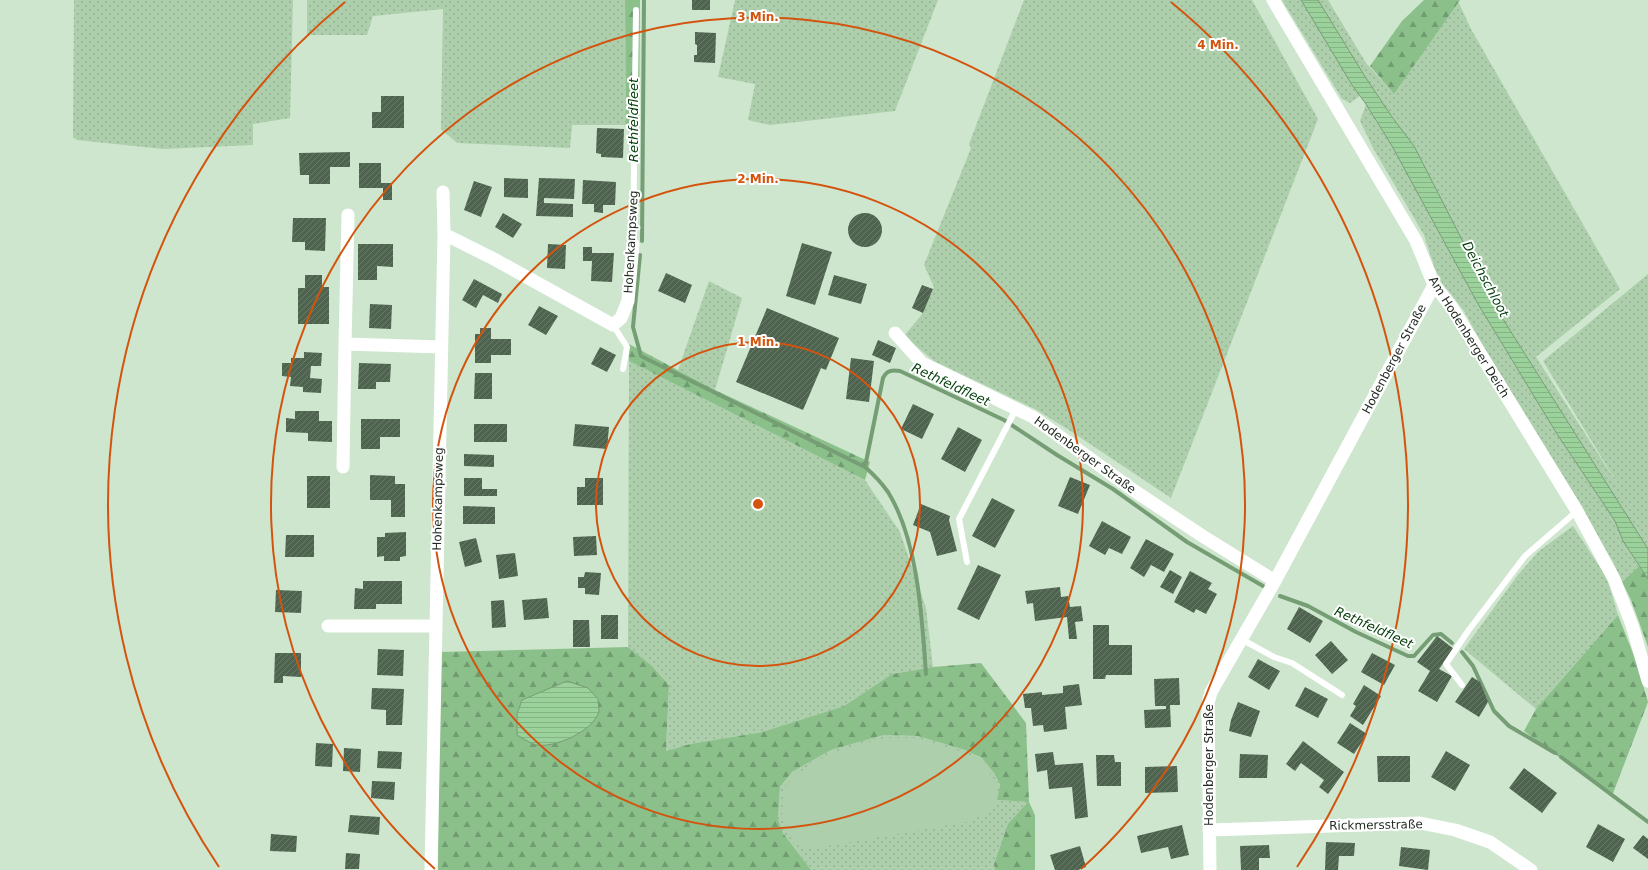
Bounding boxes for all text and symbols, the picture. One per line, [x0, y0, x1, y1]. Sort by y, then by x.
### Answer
text: 3 Min. [737, 10, 779, 24]
text: 4 Min. [1197, 38, 1239, 52]
water label: Rethfeldfleet [626, 77, 641, 162]
text: 2 Min. [737, 172, 779, 186]
street label: Hohenkampsweg [621, 190, 641, 294]
water label: Deichschloot [1459, 239, 1512, 321]
street label: Am Hodenberger Deich [1426, 274, 1512, 400]
street label: Hodenberger Straße [1359, 302, 1429, 416]
text: 1 Min. [737, 335, 779, 349]
water label: Rethfeldfleet [909, 360, 993, 409]
street label: Hodenberger Straße [1032, 413, 1138, 497]
street label: Hohenkampsweg [430, 447, 446, 551]
centre of rings [751, 497, 765, 511]
water label: Rethfeldfleet [1332, 603, 1416, 652]
street label: Hodenberger Straße [1202, 704, 1216, 826]
street label: Rickmersstraße [1329, 817, 1423, 833]

